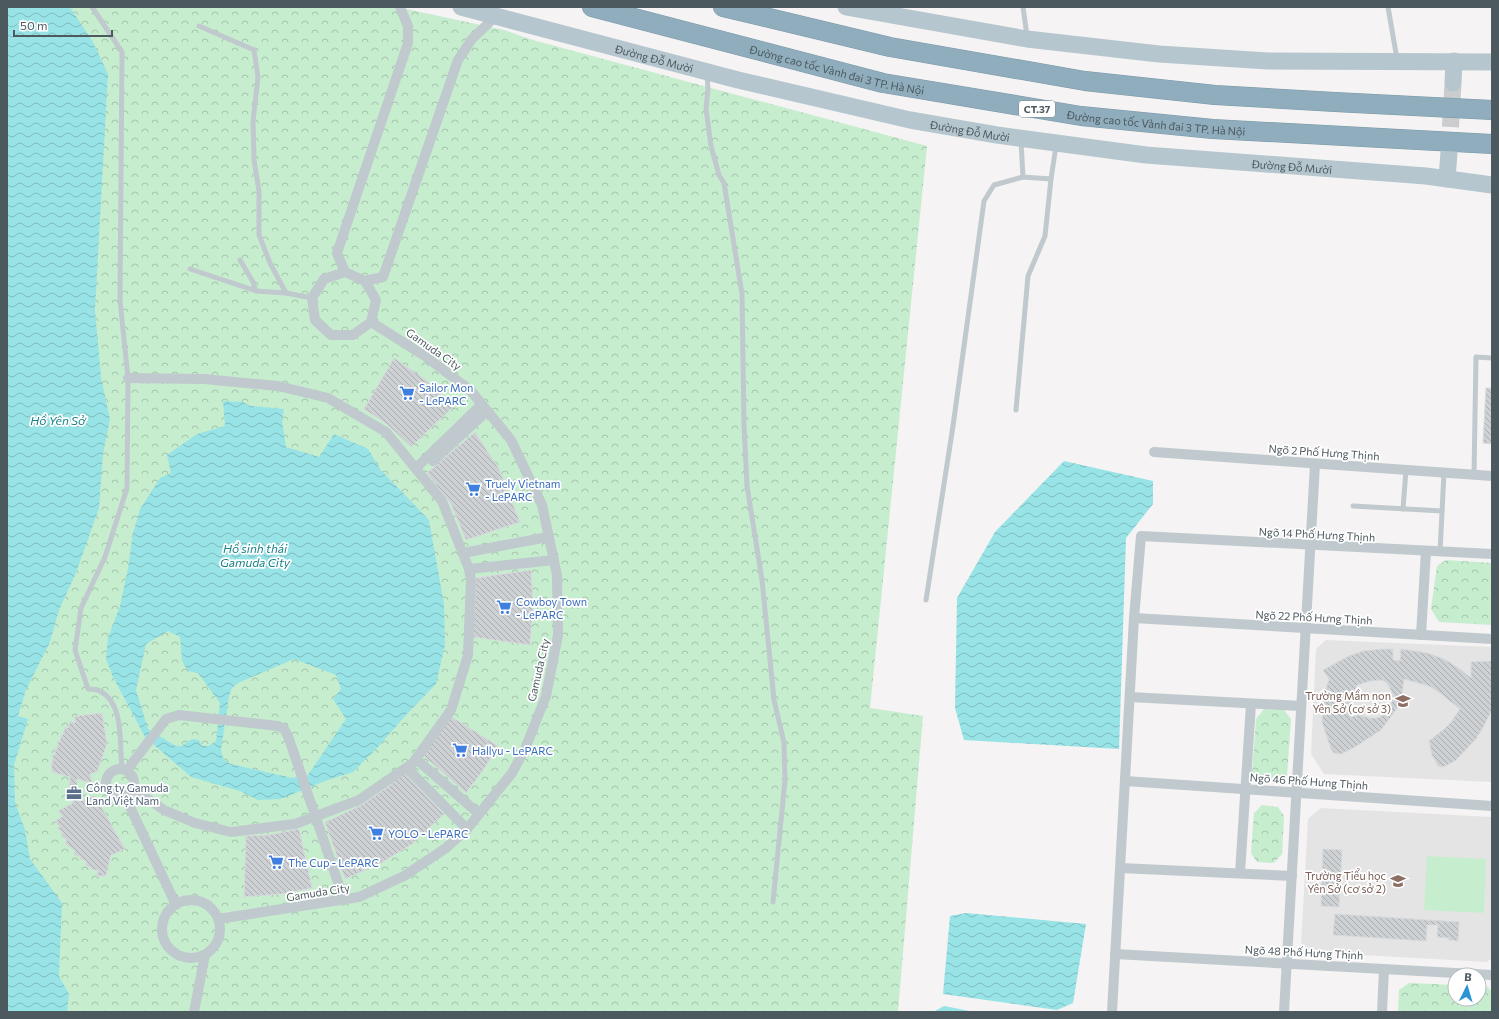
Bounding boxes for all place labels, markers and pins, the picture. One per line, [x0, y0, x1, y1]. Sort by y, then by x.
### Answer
place label: Sailor Mon - LePARC [419, 381, 473, 407]
supermarket icon: Sailor Mon - LePARC [398, 384, 416, 402]
place label: Truely Vietnam - LePARC [485, 477, 560, 503]
supermarket icon: Truely Vietnam - LePARC [464, 480, 482, 498]
place label: Cowboy Town - LePARC [516, 595, 587, 621]
supermarket icon: Cowboy Town - LePARC [495, 598, 513, 616]
place label: Trường Mầm non Yên Sở (cơ sở 3) [1305, 689, 1391, 715]
school or university icon: Trường Mầm non Yên Sở (cơ sở 3) [1394, 692, 1412, 710]
supermarket icon: Hallyu - LePARC [451, 741, 469, 759]
place label: Hallyu - LePARC [472, 744, 553, 757]
place label: Công ty Gamuda Land Việt Nam [86, 781, 168, 807]
office icon: Công ty Gamuda Land Việt Nam [65, 784, 83, 802]
supermarket icon: YOLO - LePARC [367, 824, 385, 842]
place label: YOLO - LePARC [388, 827, 468, 840]
supermarket icon: The Cup - LePARC [267, 853, 285, 871]
place label: The Cup - LePARC [288, 856, 379, 869]
place label: Trường Tiểu học Yên Sở (cơ sở 2) [1305, 868, 1386, 895]
school or university icon: Trường Tiểu học Yên Sở (cơ sở 2) [1389, 872, 1407, 890]

